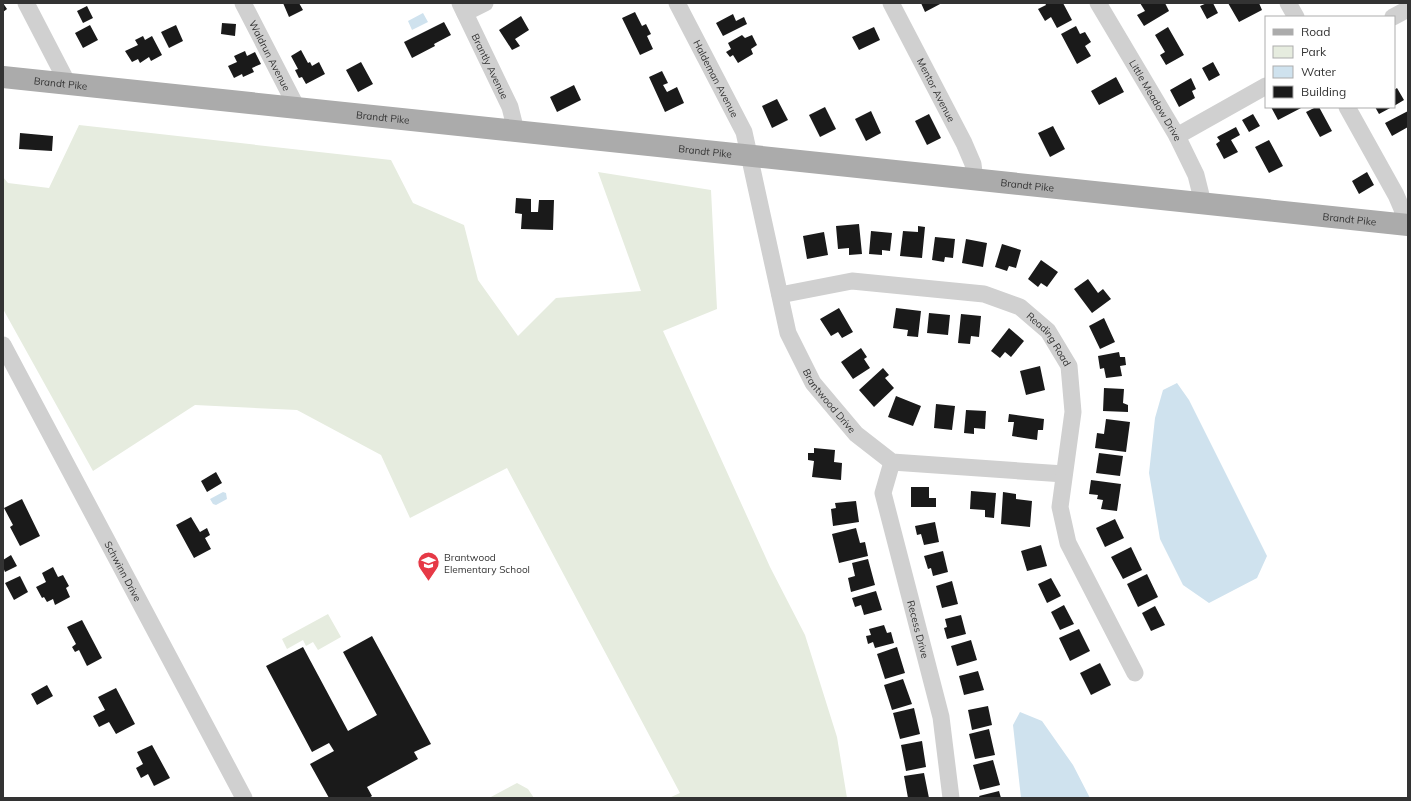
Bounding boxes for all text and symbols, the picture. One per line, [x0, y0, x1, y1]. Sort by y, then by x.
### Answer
legend [1265, 16, 1395, 108]
street label: Waldrun Avenue [246, 18, 293, 93]
text: Road [1301, 24, 1330, 39]
street label: Brantly Avenue [469, 31, 511, 101]
street label: Haldeman Avenue [690, 38, 741, 120]
text: Park [1301, 44, 1327, 59]
street label: Mentor Avenue [914, 56, 958, 124]
street label: Little Meadow Drive [1126, 57, 1184, 143]
text: Water [1301, 64, 1337, 79]
street label: Brandt Pike [33, 74, 88, 93]
text: Building [1301, 84, 1346, 99]
street label: Brandt Pike [355, 108, 410, 127]
street label: Brandt Pike [678, 142, 732, 161]
street label: Brandt Pike [1000, 176, 1055, 195]
street label: Brandt Pike [1322, 210, 1377, 229]
street label: Reading Road [1024, 310, 1074, 369]
street label: Brantwood Drive [800, 367, 858, 436]
street label: Schwinn Drive [101, 539, 144, 604]
school or university icon: Brantwood Elementary School [416, 550, 442, 583]
place label: Brantwood Elementary School [444, 551, 530, 576]
street label: Recess Drive [904, 599, 932, 660]

